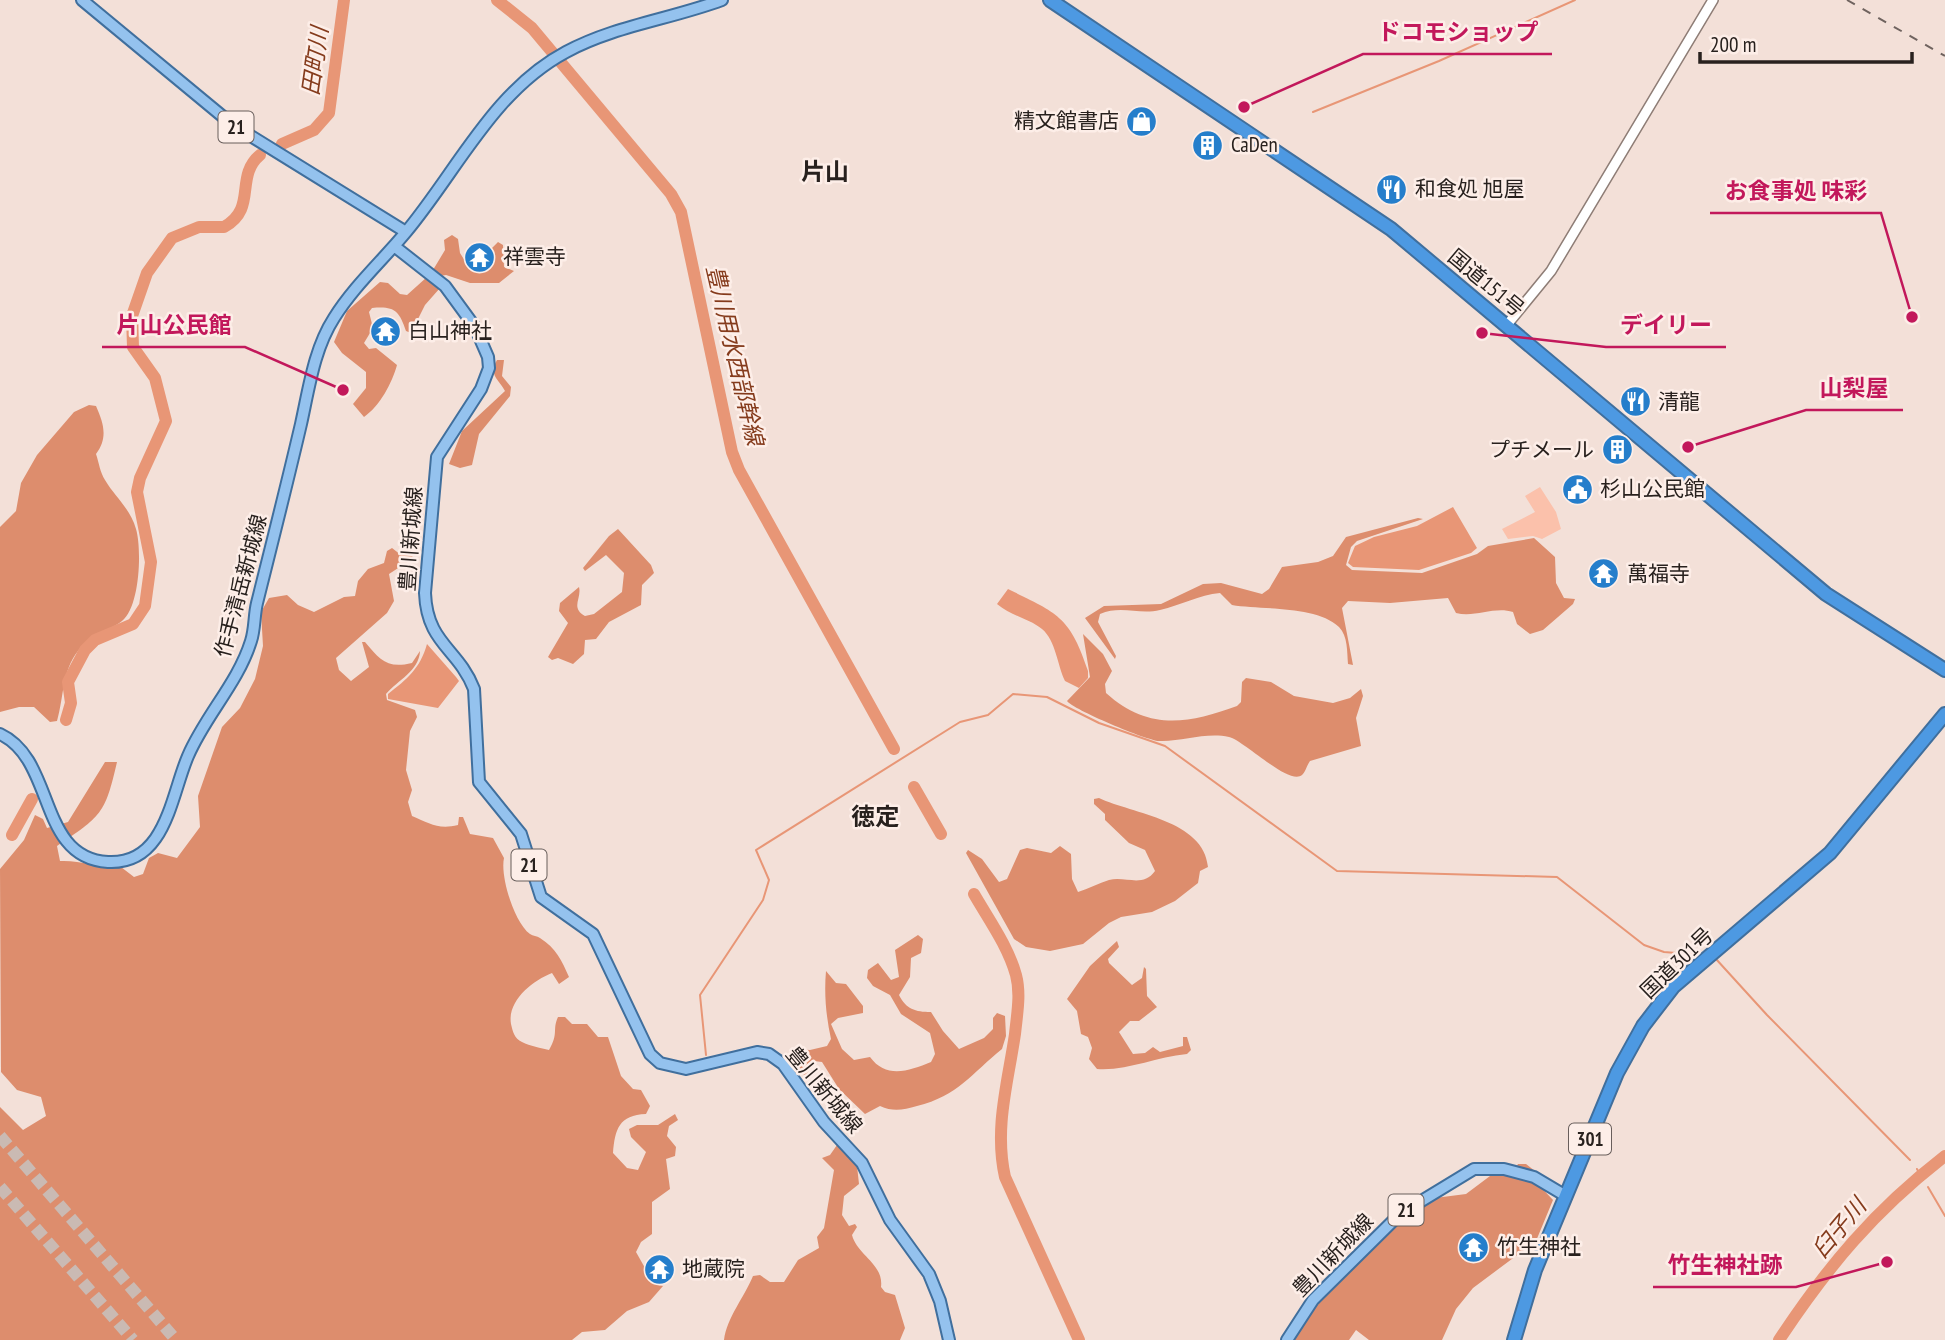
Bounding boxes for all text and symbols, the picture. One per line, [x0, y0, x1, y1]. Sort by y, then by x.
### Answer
callout: ドコモショップ [1363, 10, 1552, 54]
text: ドコモショップ [1378, 17, 1539, 46]
scale bar [1700, 21, 1912, 65]
water label: 田町川 [295, 22, 334, 97]
text: 200 m [1710, 31, 1756, 58]
shop icon: 精文館書店 [1125, 104, 1159, 138]
place label: 精文館書店 [1014, 107, 1119, 134]
road number: 21 [218, 111, 254, 142]
building icon: CaDen [1191, 128, 1225, 162]
place label: CaDen [1231, 131, 1278, 158]
district label: 片山 [801, 156, 849, 187]
callout: お食事処 味彩 [1710, 169, 1881, 213]
restaurant icon: 和食処 旭屋 [1375, 172, 1409, 206]
place label: 和食処 旭屋 [1415, 175, 1524, 202]
text: お食事処 味彩 [1725, 176, 1867, 205]
temple icon: 祥雲寺 [463, 240, 497, 274]
place label: 祥雲寺 [503, 243, 566, 270]
street label: 国道151号 [1443, 243, 1530, 322]
water label: 豊川用水西部幹線 [701, 262, 771, 451]
callout: 片山公民館 [102, 303, 245, 347]
callout: デイリー [1606, 303, 1726, 347]
text: 片山公民館 [117, 310, 232, 339]
text: デイリー [1620, 310, 1712, 339]
temple icon: 白山神社 [368, 314, 402, 348]
place label: 白山神社 [408, 317, 492, 344]
callout: 山梨屋 [1806, 366, 1903, 410]
text: 山梨屋 [1820, 373, 1889, 402]
restaurant icon: 清龍 [1618, 385, 1652, 419]
place label: 清龍 [1658, 388, 1700, 415]
building icon: プチメール [1600, 433, 1634, 467]
place label: プチメール [1489, 436, 1594, 463]
public building icon: 杉山公民館 [1560, 472, 1594, 506]
place label: 杉山公民館 [1600, 475, 1705, 502]
street label: 豊川新城線 [393, 486, 428, 592]
street label: 作手清岳新城線 [208, 511, 273, 660]
temple icon: 萬福寺 [1587, 557, 1621, 591]
place label: 萬福寺 [1627, 560, 1690, 587]
district label: 徳定 [851, 801, 899, 832]
road number: 21 [512, 850, 546, 880]
street label: 国道301号 [1634, 921, 1719, 1004]
street label: 豊川新城線 [780, 1041, 868, 1139]
road number: 301 [1569, 1124, 1611, 1154]
water label: 臼子川 [1805, 1190, 1874, 1263]
road number: 21 [1388, 1194, 1424, 1226]
street label: 豊川新城線 [1286, 1208, 1379, 1302]
temple icon: 竹生神社 [1457, 1230, 1491, 1264]
place label: 竹生神社 [1497, 1233, 1581, 1260]
callout: 竹生神社跡 [1653, 1243, 1796, 1287]
text: 竹生神社跡 [1668, 1250, 1783, 1279]
temple icon: 地蔵院 [642, 1252, 676, 1286]
place label: 地蔵院 [682, 1255, 745, 1282]

